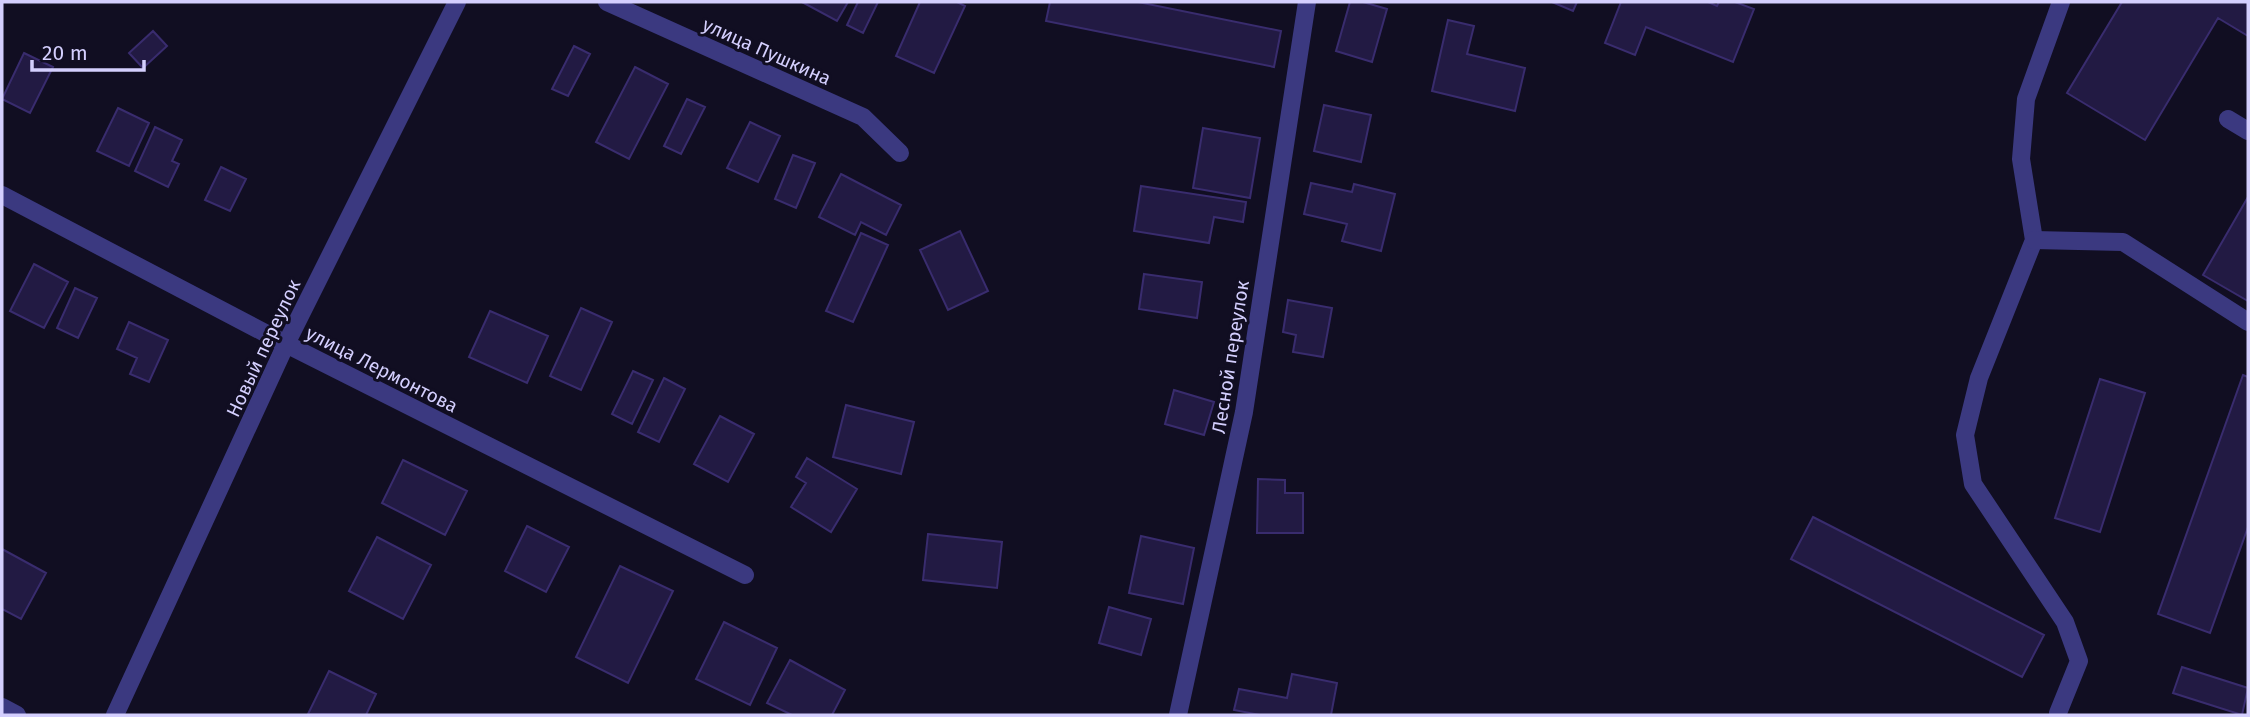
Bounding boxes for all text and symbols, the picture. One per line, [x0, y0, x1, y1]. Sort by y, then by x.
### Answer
street label: улица Пушкина [699, 13, 835, 90]
scale bar [32, 28, 144, 72]
text: 20 m [42, 40, 88, 66]
street label: Новый переулок [221, 276, 305, 421]
street label: Лесной переулок [1207, 279, 1254, 435]
street label: улица Лермонтова [302, 321, 462, 418]

